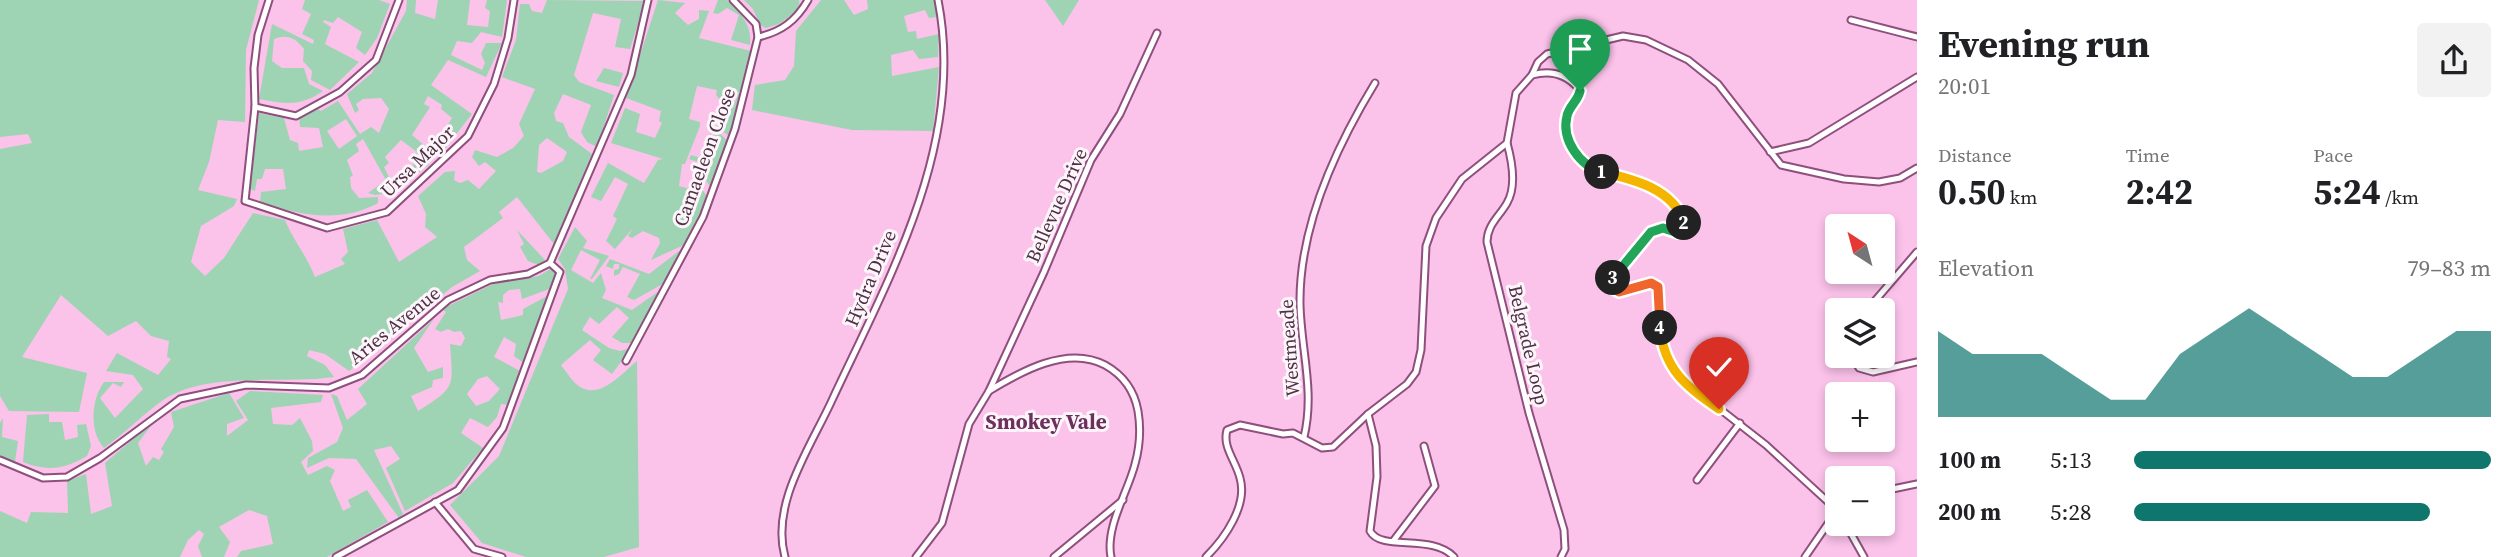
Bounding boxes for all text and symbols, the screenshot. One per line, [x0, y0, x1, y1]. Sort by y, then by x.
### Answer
text: Evening run [1938, 18, 2150, 70]
pin [1550, 19, 1610, 91]
button: share [2417, 23, 2491, 97]
icon: arrive [1561, 30, 1599, 68]
text: 20:01 [1938, 70, 1991, 102]
street label: Camaeleon Close [667, 84, 741, 230]
street label: Ursa Major [374, 119, 460, 203]
text: Distance [1938, 142, 2012, 168]
text: Time [2126, 142, 2170, 168]
text: Pace [2313, 142, 2353, 168]
street label: Bellevue Drive [1019, 144, 1093, 266]
pin: 1 [1584, 154, 1620, 190]
text: 1 [1596, 158, 1607, 184]
text: 0.50 [1938, 168, 2005, 216]
text: 2:42 [2126, 168, 2193, 216]
text: 5:24 [2313, 168, 2381, 216]
text: km [2005, 184, 2037, 210]
text: /km [2381, 184, 2419, 210]
pin: 2 [1666, 206, 1702, 241]
text: 2 [1678, 209, 1689, 235]
north arrow [1825, 214, 1895, 284]
map controls [1825, 214, 1895, 536]
street label: Hydra Drive [838, 226, 902, 330]
text: Elevation [1938, 252, 2034, 284]
text: 79–83 m [2407, 252, 2491, 284]
pin: 3 [1596, 260, 1630, 296]
text: 3 [1607, 264, 1618, 290]
street label: Aries Avenue [343, 280, 445, 370]
street label: Belgrade Loop [1503, 283, 1555, 407]
street label: Westmeade [1273, 298, 1305, 398]
button: layers [1825, 298, 1895, 368]
pin: 4 [1642, 310, 1678, 346]
text: 4 [1654, 314, 1665, 340]
pin [1689, 337, 1749, 409]
icon: check [1700, 348, 1738, 386]
button: + [1825, 382, 1895, 452]
district label: Smokey Vale [985, 407, 1107, 436]
text: 100 m [1938, 444, 2001, 476]
text: 5:13 [2050, 444, 2091, 476]
button: − [1825, 466, 1895, 536]
text: 200 m [1938, 496, 2001, 528]
text: 5:28 [2050, 496, 2091, 528]

